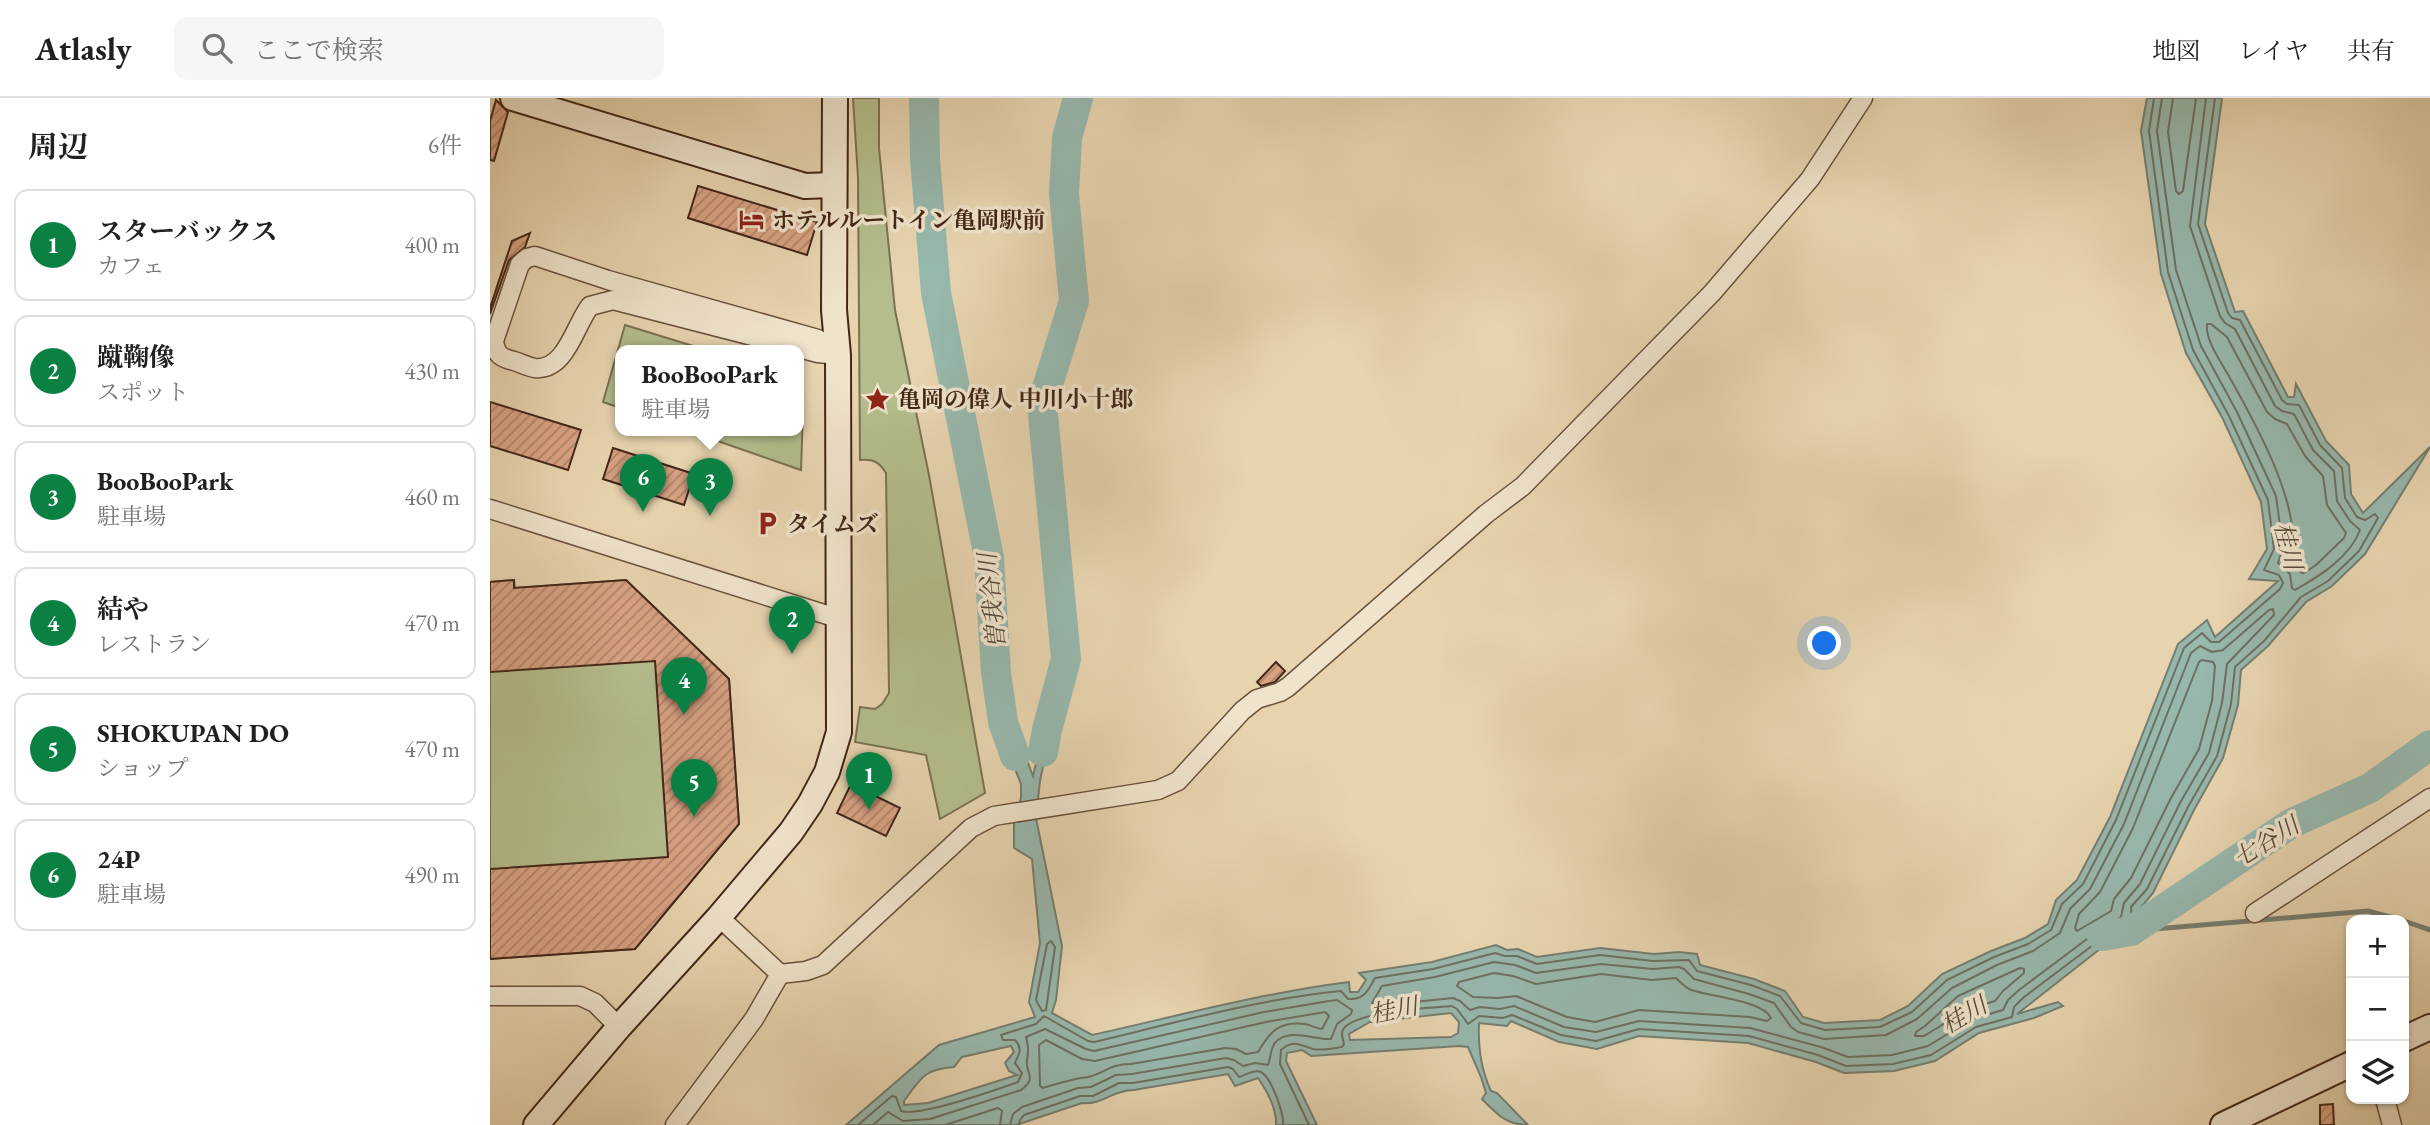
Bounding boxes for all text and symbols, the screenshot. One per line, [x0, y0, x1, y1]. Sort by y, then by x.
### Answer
search box [174, 17, 664, 80]
text: Atlasly [35, 27, 132, 70]
icon: search [198, 29, 236, 67]
text: ここで検索 [254, 33, 384, 67]
text: 地図 [2152, 35, 2200, 66]
text: レイヤ [2238, 35, 2309, 66]
text: 共有 [2347, 35, 2395, 66]
text: 周辺 [28, 127, 88, 166]
text: 6件 [428, 130, 462, 160]
place label: ホテルルートイン亀岡駅前 [772, 205, 1045, 235]
hotel icon: ホテルルートイン亀岡駅前 [738, 206, 766, 234]
text: スターバックス [97, 214, 277, 248]
text: 1 [47, 230, 59, 260]
text: 400 m [404, 230, 460, 260]
text: カフェ [97, 251, 165, 281]
text: 蹴鞠像 [97, 340, 175, 374]
popup [615, 345, 804, 436]
text: 2 [47, 356, 59, 386]
text: 430 m [404, 356, 460, 386]
text: BooBooPark [641, 357, 778, 391]
text: スポット [97, 377, 189, 407]
place label: 亀岡の偉人 中川小十郎 [898, 384, 1133, 414]
place icon: 亀岡の偉人 中川小十郎 [864, 385, 892, 413]
text: 駐車場 [641, 394, 710, 424]
pin: 6 [620, 454, 666, 512]
pin: 3 [687, 458, 733, 516]
text: BooBooPark [97, 464, 233, 498]
text: 3 [47, 482, 59, 512]
text: 460 m [404, 482, 460, 512]
text: 駐車場 [97, 501, 166, 531]
place label: タイムズ [787, 509, 879, 539]
parking icon: タイムズ [753, 510, 781, 538]
water label: 桂川 [2268, 519, 2310, 576]
water label: 曽我谷川 [971, 549, 1012, 650]
text: 結や [97, 592, 149, 626]
pin: 2 [769, 596, 815, 654]
text: 4 [47, 608, 59, 638]
text: 470 m [404, 608, 460, 638]
your location [1807, 626, 1841, 660]
text: レストラン [97, 629, 211, 659]
pin: 4 [661, 657, 707, 715]
text: SHOKUPAN DO [97, 716, 289, 750]
text: 5 [47, 734, 59, 764]
text: 470 m [404, 734, 460, 764]
pin: 1 [846, 752, 892, 810]
text: ショップ [97, 753, 189, 783]
pin: 5 [671, 759, 717, 817]
water label: 七谷川 [2227, 808, 2307, 874]
text: 24P [97, 842, 140, 876]
text: 6 [47, 860, 59, 890]
text: 490 m [404, 860, 460, 890]
text: 駐車場 [97, 879, 166, 909]
map controls [2346, 915, 2409, 1104]
button: + [2346, 915, 2409, 978]
button: − [2346, 978, 2409, 1041]
water label: 桂川 [1935, 988, 1995, 1040]
water label: 桂川 [1367, 989, 1423, 1029]
button: layers [2346, 1041, 2409, 1104]

